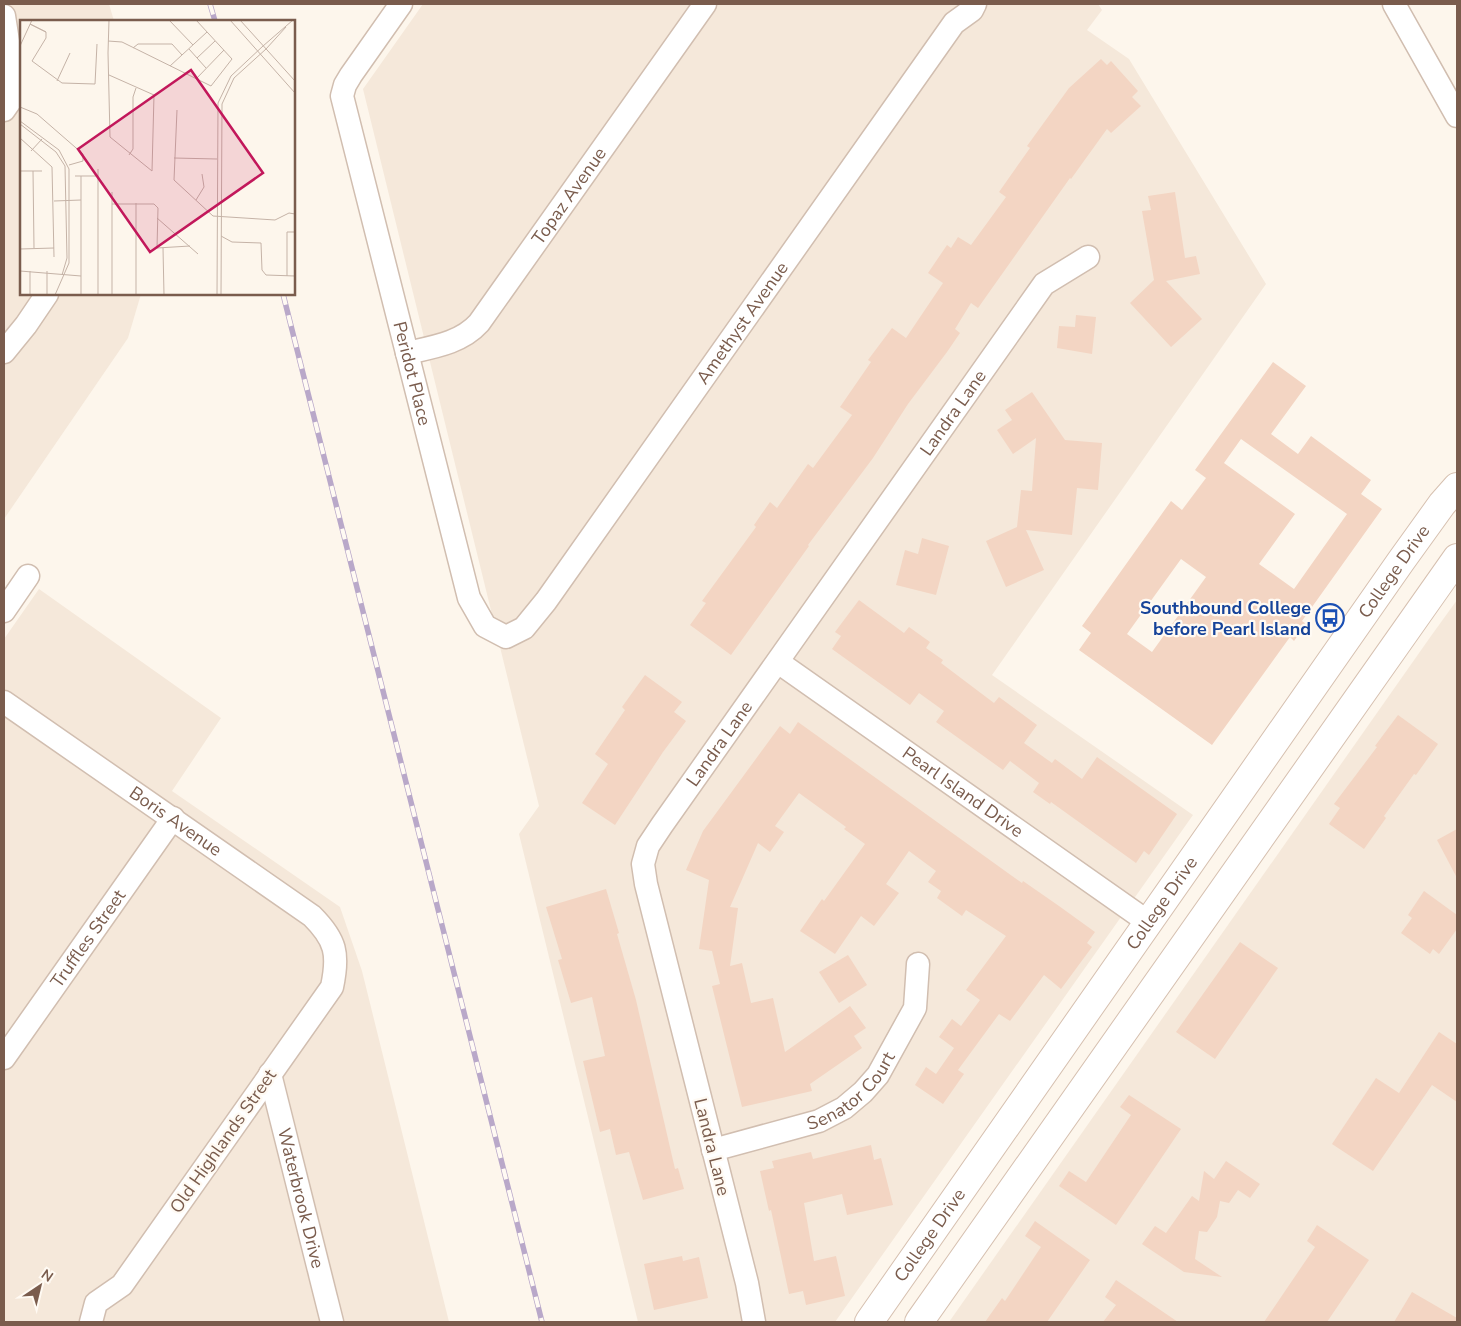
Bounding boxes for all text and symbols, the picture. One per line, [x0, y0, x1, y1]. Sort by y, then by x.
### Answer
inset map [20, 20, 295, 295]
street label: Topaz Avenue [526, 143, 612, 249]
street label: Amethyst Avenue [691, 257, 794, 389]
street label: Peridot Place [387, 319, 437, 428]
street label: Landra Lane [915, 365, 992, 460]
street label: College Drive [1353, 520, 1435, 623]
place label: Southbound College before Pearl Island [1140, 596, 1311, 641]
bus stop icon: Southbound College before Pearl Island [1315, 603, 1345, 633]
street label: Landra Lane [681, 696, 758, 791]
street label: Pearl Island Drive [898, 741, 1028, 843]
street label: Boris Avenue [125, 781, 227, 862]
street label: College Drive [1121, 852, 1203, 955]
street label: Truffles Street [45, 884, 131, 993]
street label: Senator Court [804, 1047, 901, 1136]
street label: Old Highlands Street [164, 1064, 282, 1218]
street label: Landra Lane [688, 1096, 736, 1198]
street label: Waterbrook Drive [272, 1126, 330, 1271]
street label: College Drive [889, 1184, 971, 1287]
north arrow [15, 1261, 65, 1311]
text: N [37, 1265, 57, 1287]

